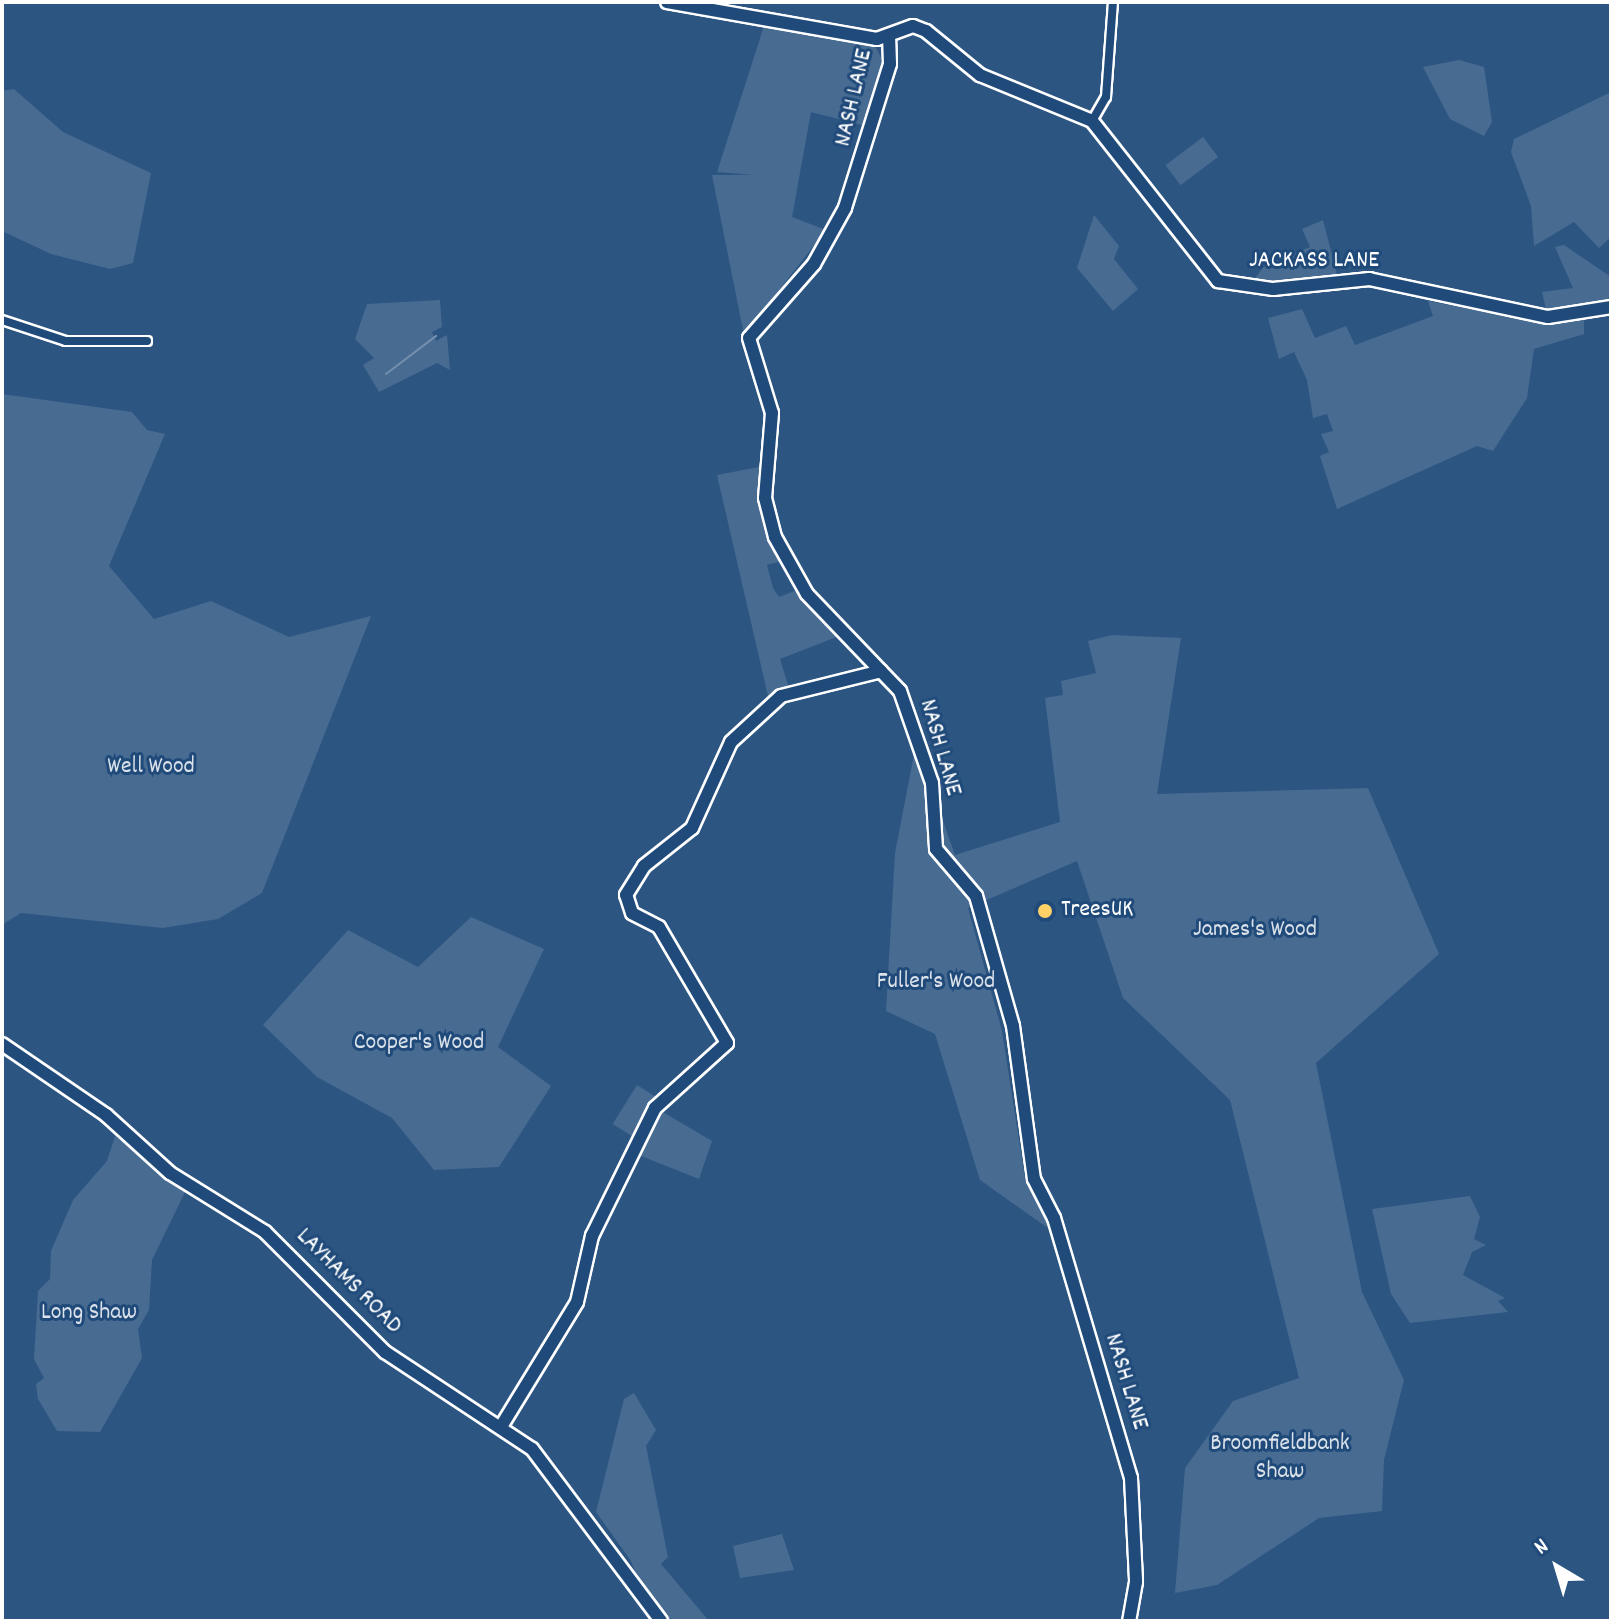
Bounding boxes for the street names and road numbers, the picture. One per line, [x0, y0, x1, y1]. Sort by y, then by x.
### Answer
street label: NASH LANE [830, 47, 880, 149]
street label: JACKASS LANE [1249, 248, 1379, 276]
street label: NASH LANE [912, 696, 966, 800]
street label: LAYHAMS ROAD [289, 1223, 407, 1341]
street label: NASH LANE [1097, 1330, 1153, 1434]

